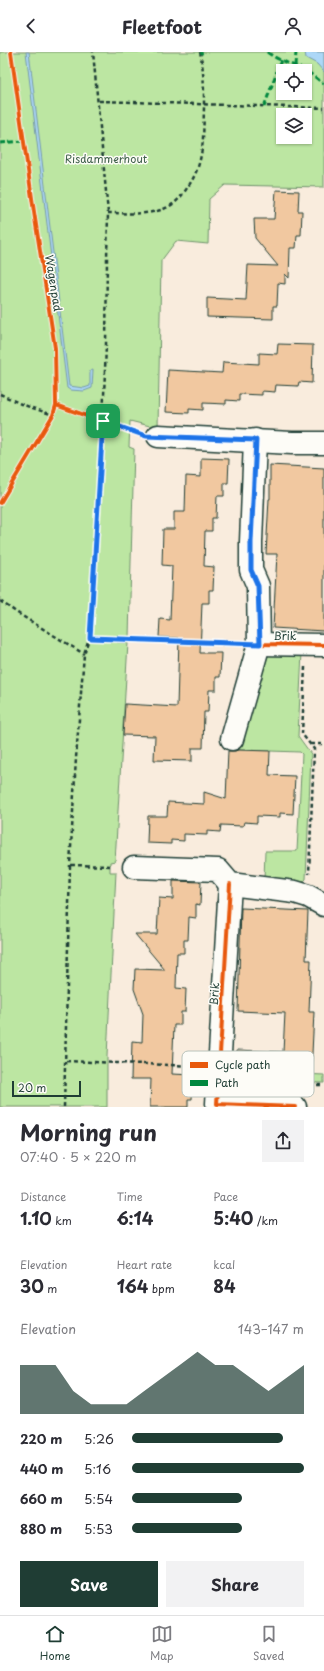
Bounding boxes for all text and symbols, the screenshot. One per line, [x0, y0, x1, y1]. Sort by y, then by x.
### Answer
text: Fleetfoot [122, 13, 202, 40]
icon: back [20, 15, 42, 37]
icon: person [282, 15, 304, 37]
map controls [276, 64, 312, 144]
button: locate [276, 64, 312, 100]
button: layers [276, 108, 312, 144]
park label: Risdammerhout [65, 150, 148, 167]
street label: Wagenpad [41, 253, 67, 313]
pin [86, 404, 120, 438]
icon: arrive [92, 410, 114, 432]
street label: Brik [274, 627, 297, 644]
street label: Brik [205, 982, 223, 1006]
legend [182, 1051, 314, 1097]
text: Cycle path [215, 1056, 270, 1073]
text: Path [215, 1074, 239, 1091]
scale bar [12, 1079, 81, 1098]
text: 20 m [18, 1079, 46, 1096]
text: Morning run [20, 1115, 157, 1148]
button: share [262, 1120, 304, 1162]
text: 07:40 · 5 × 220 m [20, 1147, 137, 1166]
text: Distance [20, 1188, 66, 1205]
text: Time [117, 1188, 143, 1205]
text: Pace [213, 1188, 238, 1205]
text: 1.10 [20, 1205, 52, 1231]
text: 6:14 [117, 1205, 153, 1231]
text: 5:40 [213, 1205, 253, 1231]
text: km [52, 1212, 72, 1229]
text: /km [253, 1212, 278, 1229]
text: Elevation [20, 1256, 67, 1273]
text: Heart rate [117, 1256, 172, 1273]
text: kcal [213, 1256, 235, 1273]
text: 30 [20, 1273, 44, 1299]
text: 164 [117, 1273, 148, 1299]
text: 84 [213, 1273, 236, 1299]
text: m [44, 1280, 57, 1297]
text: bpm [148, 1280, 175, 1297]
text: Elevation [20, 1319, 76, 1338]
text: 143–147 m [238, 1319, 304, 1338]
text: 220 m [20, 1429, 62, 1448]
text: 5:26 [84, 1429, 114, 1448]
text: 440 m [20, 1459, 63, 1478]
text: 5:16 [84, 1459, 111, 1478]
text: 660 m [20, 1489, 63, 1508]
text: 5:54 [84, 1489, 113, 1508]
text: 880 m [20, 1519, 62, 1538]
text: 5:53 [84, 1519, 113, 1538]
button: Save [20, 1561, 158, 1607]
button: Share [166, 1561, 304, 1607]
tab: Home [40, 1623, 70, 1664]
tab: Map [150, 1623, 173, 1664]
tab: Saved [253, 1623, 284, 1664]

